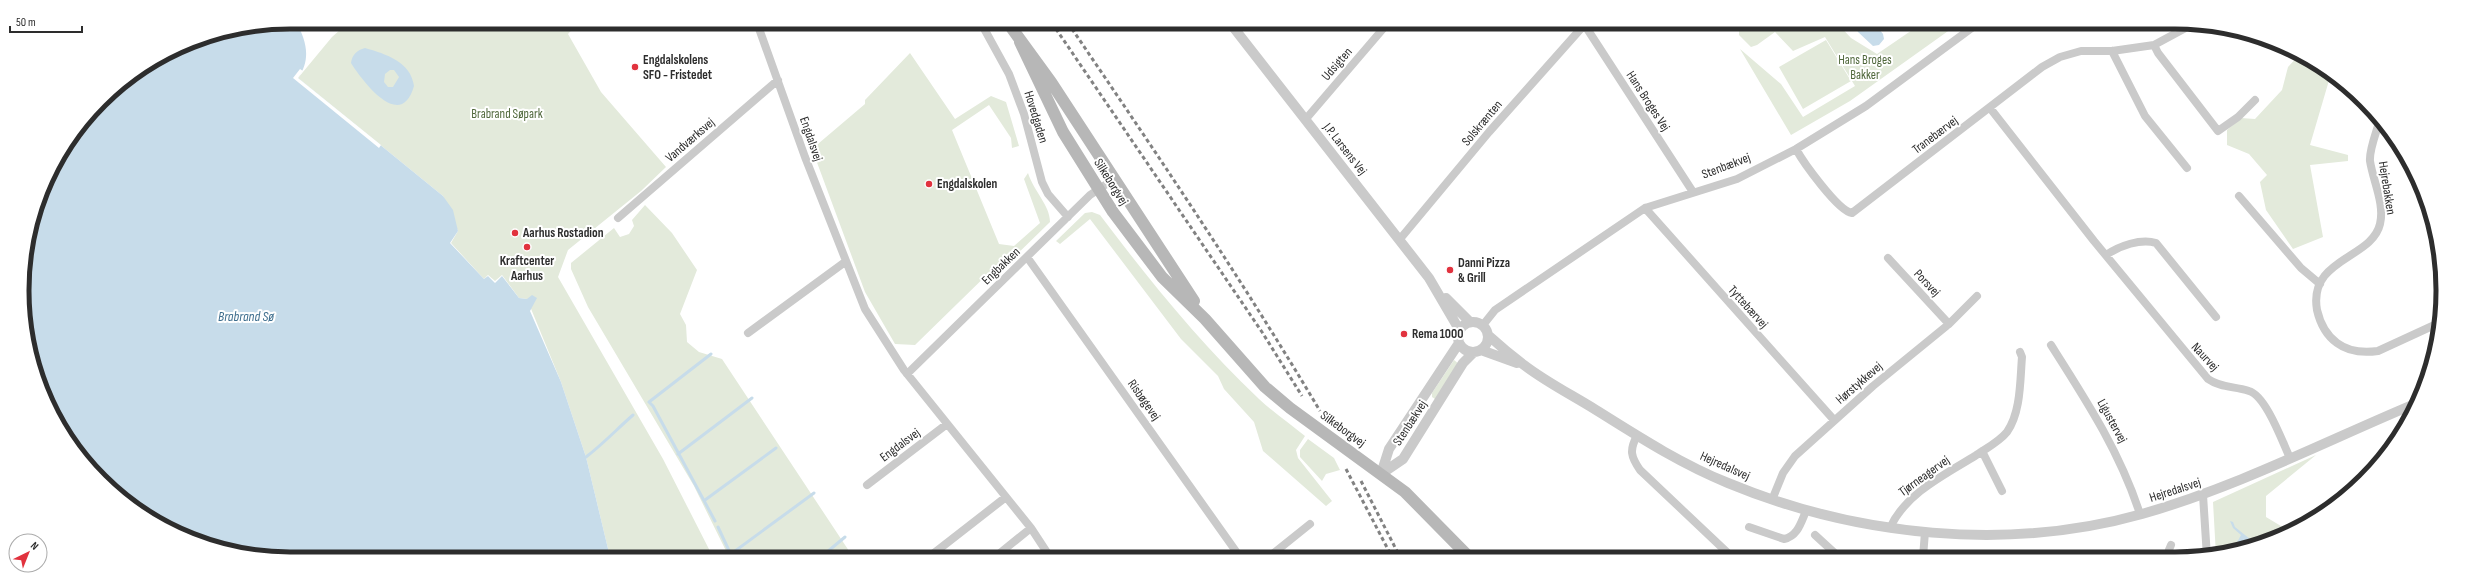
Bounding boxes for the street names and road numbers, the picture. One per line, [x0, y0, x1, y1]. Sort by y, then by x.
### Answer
street label: Udsigten [1318, 44, 1356, 84]
street label: Hans Broges Vej [1623, 68, 1673, 134]
street label: Hovedgaden [1020, 89, 1052, 145]
street label: Solskrænten [1458, 97, 1506, 149]
street label: Tranebærvej [1909, 113, 1961, 157]
street label: Vandværksvej [662, 114, 718, 166]
street label: Engdalsvej [796, 115, 826, 163]
street label: J.P. Larsens Vej [1319, 119, 1370, 178]
street label: Stenbækvej [1699, 149, 1753, 183]
street label: Silkeborgvej [1090, 156, 1132, 208]
street label: Hejrebakken [2375, 160, 2399, 216]
street label: Engbakken [979, 244, 1023, 288]
street label: Porsvej [1910, 266, 1944, 300]
street label: Tyttebærvej [1725, 282, 1771, 332]
street label: Naurvej [2188, 339, 2222, 375]
street label: Hørstykkevej [1832, 358, 1886, 408]
street label: Risbøgevej [1124, 376, 1164, 424]
street label: Ligustervej [2093, 396, 2131, 446]
street label: Stenbækvej [1389, 397, 1431, 449]
street label: Silkeborgvej [1317, 407, 1369, 451]
street label: Engdalsvej [877, 425, 923, 465]
street label: Hejredalsvej [1698, 448, 1752, 484]
street label: Tjørneagervej [1895, 452, 1953, 500]
street label: Hejredalsvej [2147, 474, 2203, 506]

